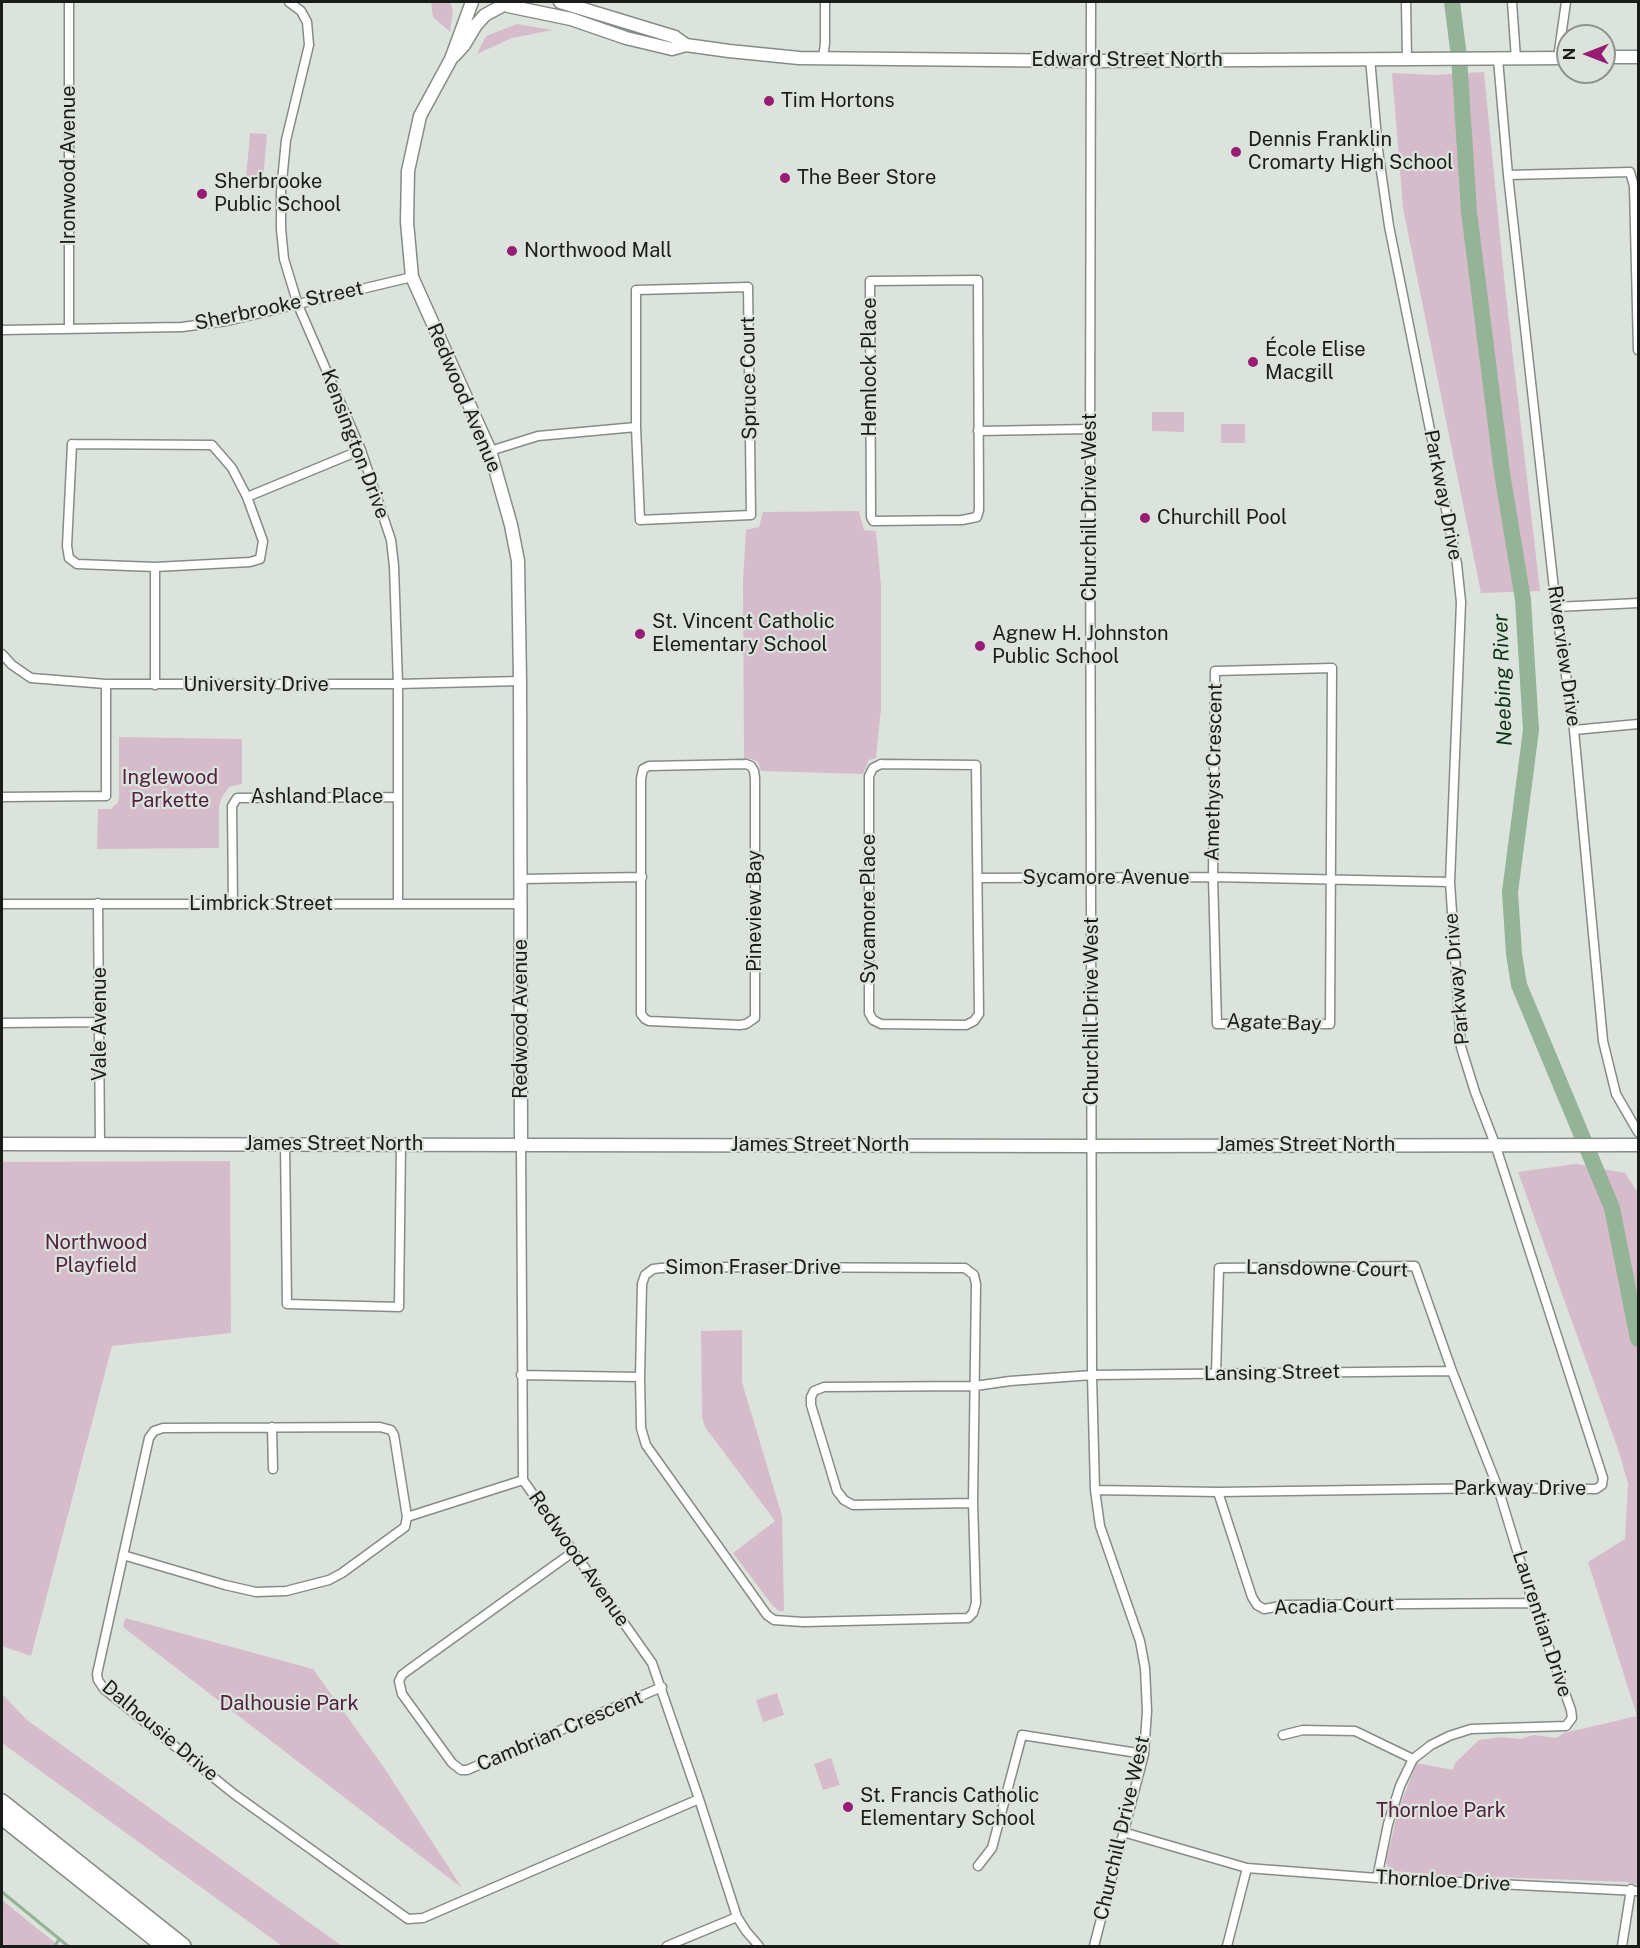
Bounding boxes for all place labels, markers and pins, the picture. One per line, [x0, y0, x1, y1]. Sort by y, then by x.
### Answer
place label: Tim Hortons [781, 89, 895, 113]
marker: Tim Hortons [762, 94, 776, 108]
place label: Dennis Franklin Cromarty High School [1248, 128, 1453, 175]
marker: Dennis Franklin Cromarty High School [1229, 145, 1243, 159]
place label: The Beer Store [797, 166, 936, 190]
place label: Sherbrooke Public School [214, 170, 341, 217]
marker: The Beer Store [778, 171, 792, 185]
marker: Sherbrooke Public School [195, 187, 209, 201]
place label: Northwood Mall [524, 239, 672, 263]
marker: Northwood Mall [505, 244, 519, 258]
place label: École Elise Macgill [1265, 338, 1366, 385]
marker: École Elise Macgill [1246, 355, 1260, 369]
place label: Churchill Pool [1157, 506, 1287, 530]
marker: Churchill Pool [1138, 511, 1152, 525]
place label: St. Vincent Catholic Elementary School [652, 610, 835, 657]
place label: Agnew H. Johnston Public School [992, 622, 1168, 669]
marker: St. Vincent Catholic Elementary School [633, 627, 647, 641]
marker: Agnew H. Johnston Public School [973, 639, 987, 653]
place label: St. Francis Catholic Elementary School [860, 1784, 1039, 1831]
marker: St. Francis Catholic Elementary School [841, 1800, 855, 1814]

